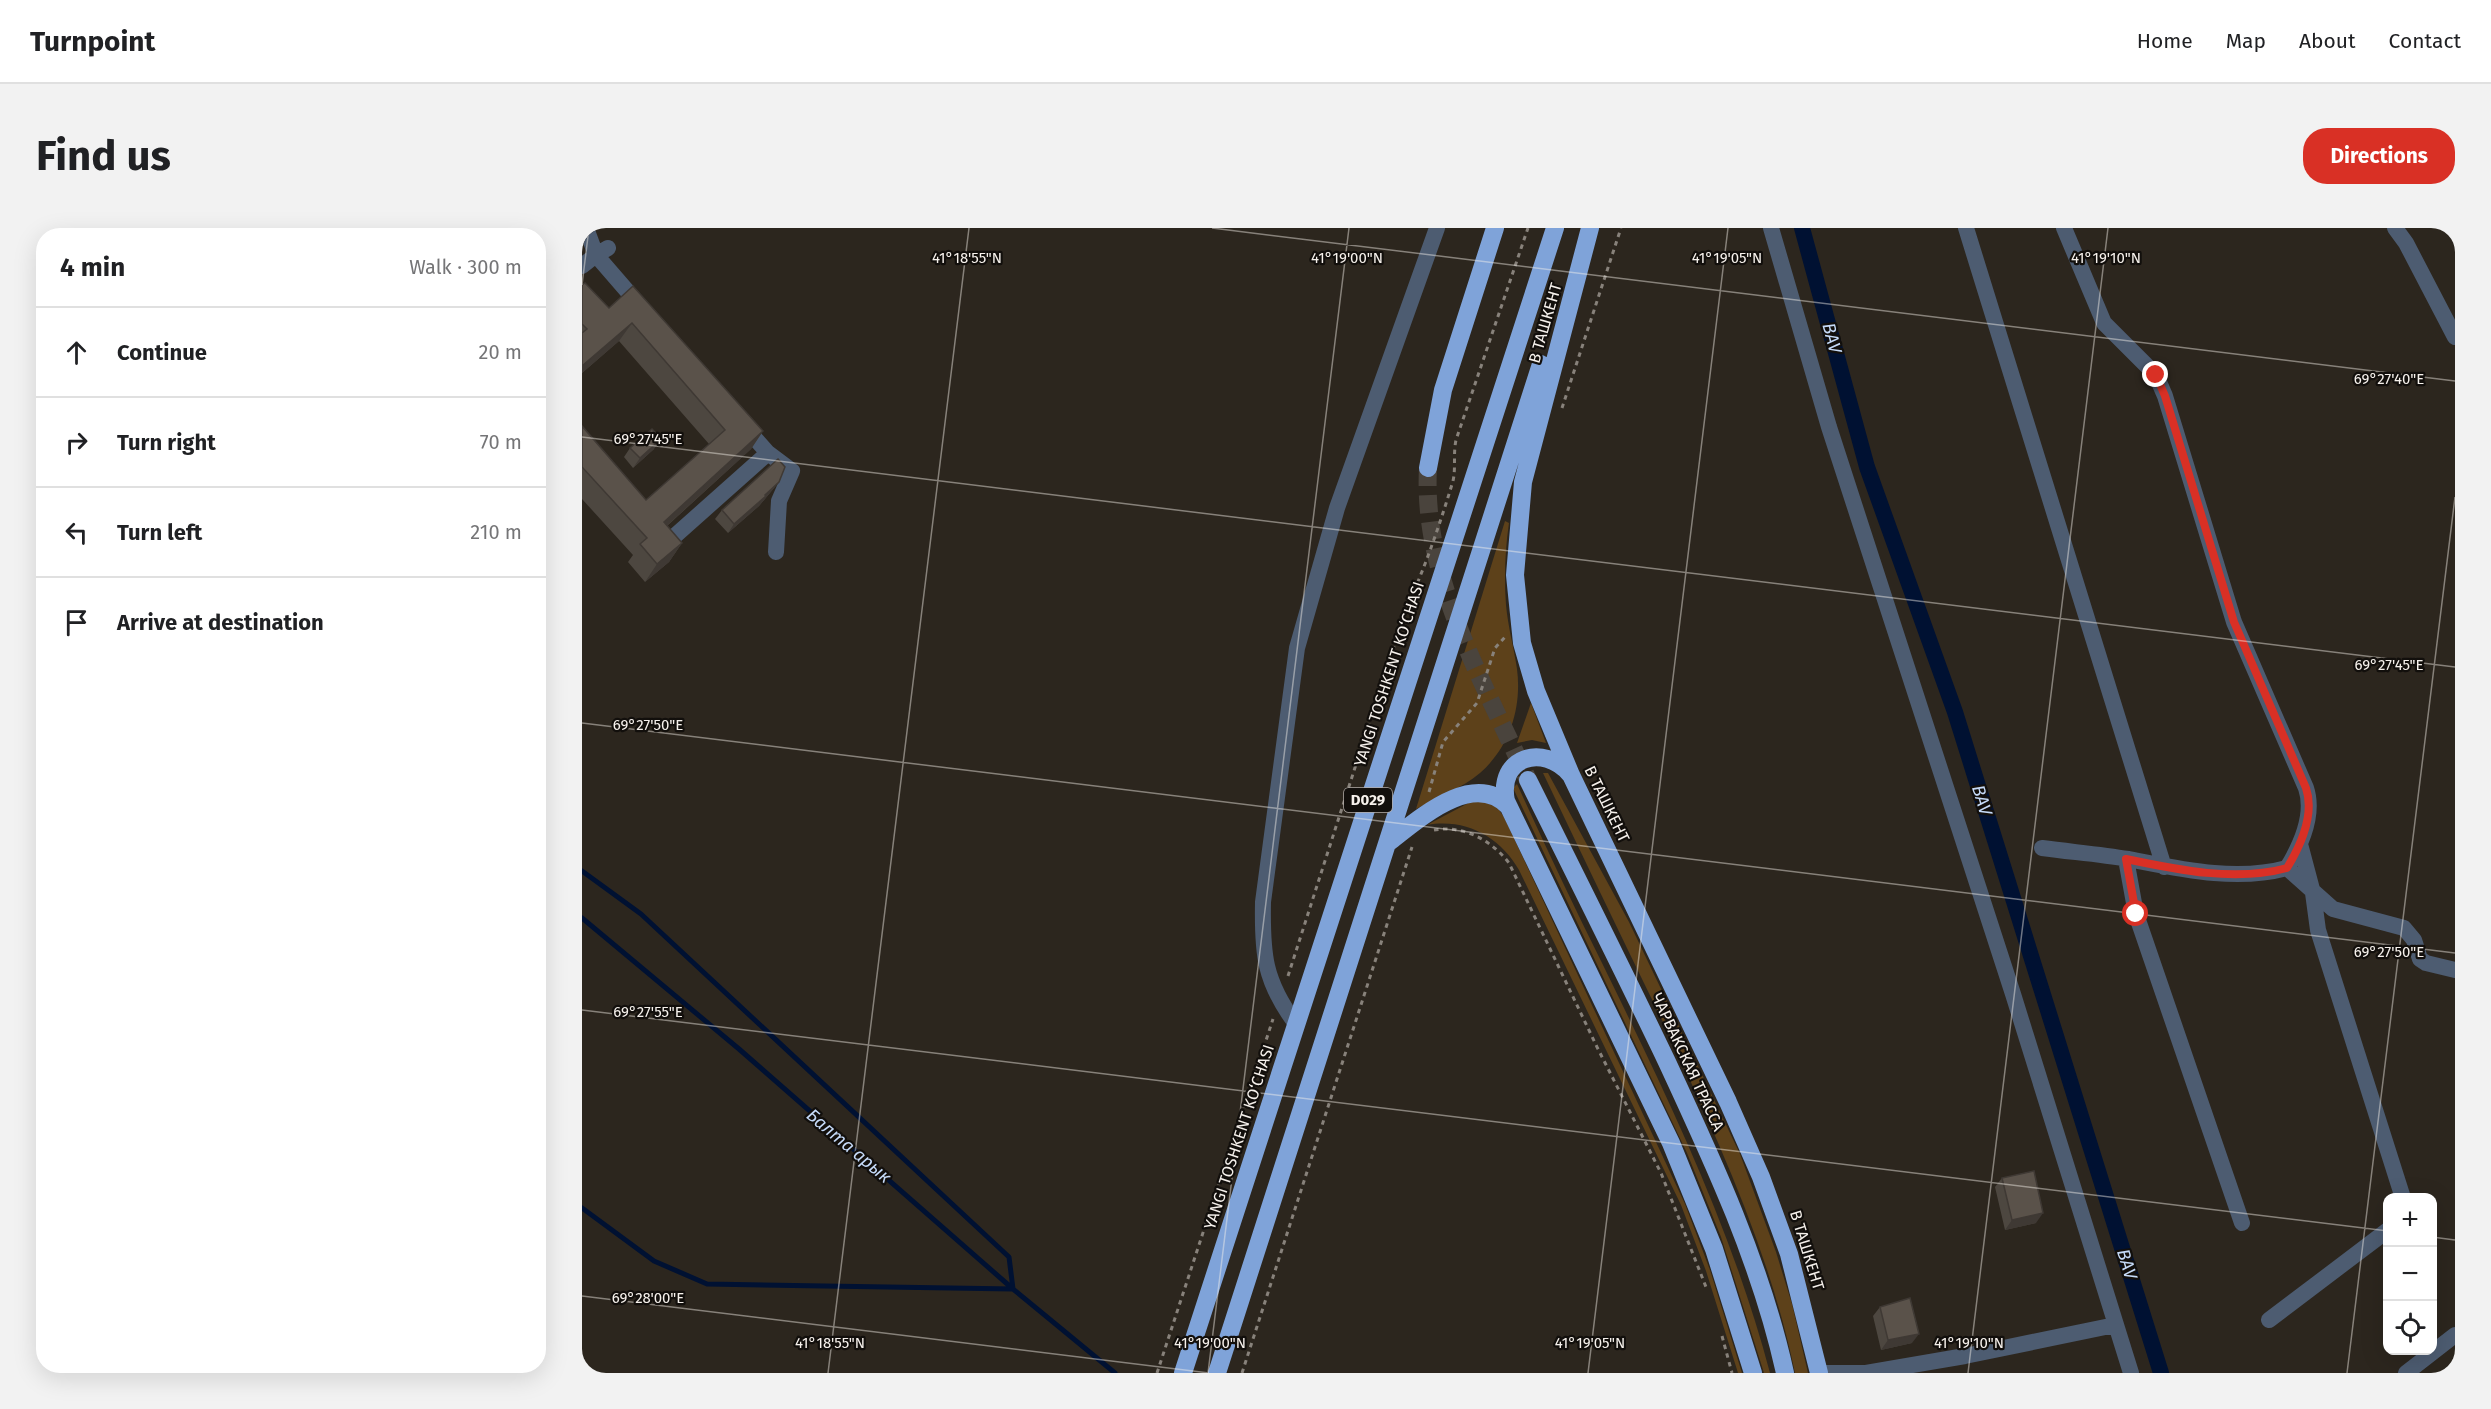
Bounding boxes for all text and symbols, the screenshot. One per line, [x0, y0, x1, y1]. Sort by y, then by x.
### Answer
text: Turnpoint [30, 25, 155, 58]
text: Home [2137, 28, 2193, 54]
text: Map [2226, 28, 2266, 54]
text: About [2299, 28, 2356, 54]
text: Contact [2389, 28, 2461, 54]
button: Directions [2303, 128, 2455, 184]
text: Find us [36, 131, 171, 181]
text: 41°18'55"N [932, 249, 1002, 267]
text: 41°19'00"N [1311, 249, 1383, 267]
text: 41°19'05"N [1692, 249, 1762, 267]
text: 41°19'10"N [2071, 249, 2141, 267]
text: 4 min [60, 252, 125, 283]
text: Walk · 300 m [409, 255, 522, 279]
street label: В ТАШКЕНТ [1524, 280, 1566, 365]
water label: BAV [1817, 320, 1847, 357]
icon: ahead [60, 336, 93, 369]
text: Continue [117, 339, 207, 366]
text: 20 m [479, 340, 522, 364]
route end [2142, 361, 2168, 387]
text: 69°27'40"E [2354, 370, 2424, 388]
icon: right [60, 426, 93, 459]
text: Turn right [117, 429, 216, 456]
text: 70 m [480, 430, 522, 454]
text: 69°27'45"E [613, 430, 683, 448]
icon: left [60, 516, 93, 549]
text: Turn left [117, 519, 202, 546]
text: 210 m [470, 520, 522, 544]
street label: YANGI TOSHKENT KO‘CHASI [1350, 579, 1428, 769]
icon: arrive [60, 606, 93, 639]
text: Arrive at destination [117, 609, 324, 636]
text: 69°27'45"E [2354, 656, 2424, 674]
text: 69°27'50"E [613, 716, 683, 734]
street label: В ТАШКЕНТ [1580, 763, 1634, 846]
water label: BAV [1967, 782, 1997, 819]
road number: D029 [1344, 788, 1392, 812]
route start [2122, 900, 2148, 926]
text: 69°27'50"E [2354, 943, 2424, 961]
street label: ЧАРВАКСКАЯ ТРАССА [1648, 990, 1729, 1135]
text: 69°27'55"E [613, 1003, 683, 1021]
street label: YANGI TOSHKENT KO‘CHASI [1200, 1042, 1278, 1232]
water label: Балта арык [802, 1104, 896, 1188]
map controls [2383, 1193, 2437, 1355]
button: + [2383, 1193, 2437, 1247]
street label: В ТАШКЕНТ [1786, 1208, 1828, 1293]
water label: BAV [2112, 1246, 2142, 1283]
button: − [2383, 1247, 2437, 1301]
text: 69°28'00"E [612, 1289, 684, 1307]
button: locate [2383, 1301, 2437, 1355]
text: 41°18'55"N [795, 1334, 865, 1352]
text: 41°19'00"N [1174, 1334, 1246, 1352]
text: 41°19'05"N [1555, 1334, 1625, 1352]
text: 41°19'10"N [1934, 1334, 2004, 1352]

